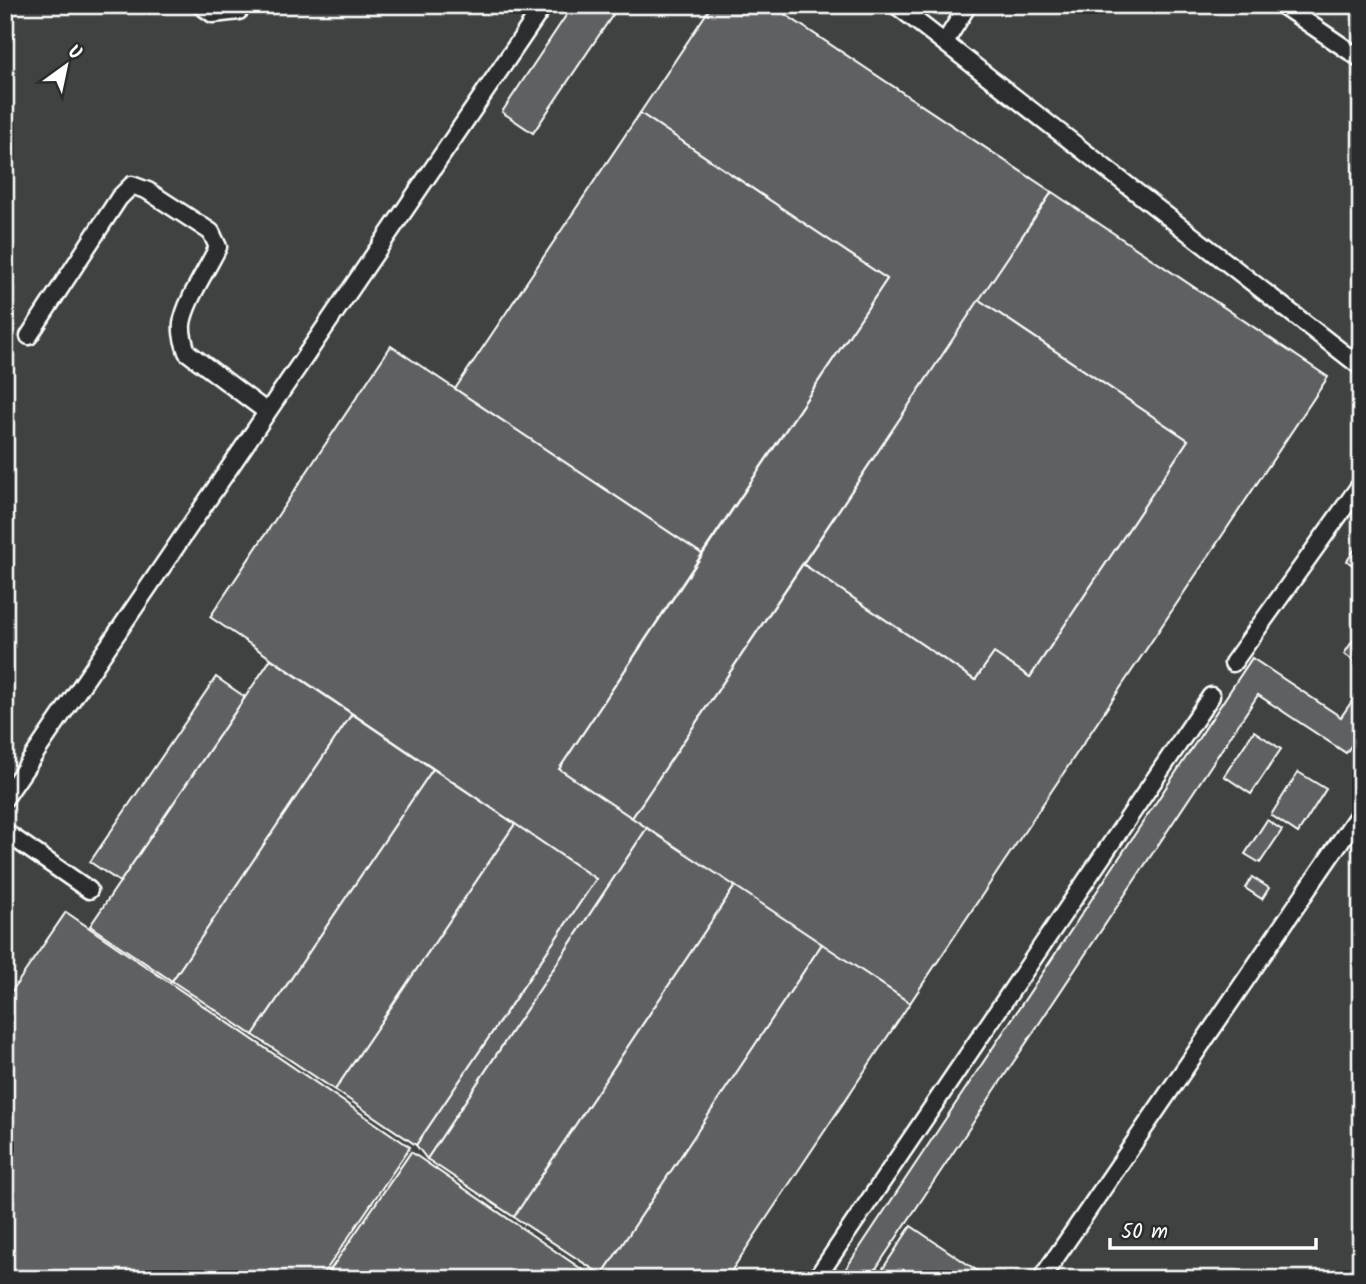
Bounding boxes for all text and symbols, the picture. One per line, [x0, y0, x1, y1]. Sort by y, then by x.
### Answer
north arrow [32, 32, 102, 102]
text: U [61, 38, 88, 69]
scale bar [1110, 1207, 1317, 1251]
text: 50 m [1121, 1216, 1168, 1249]

